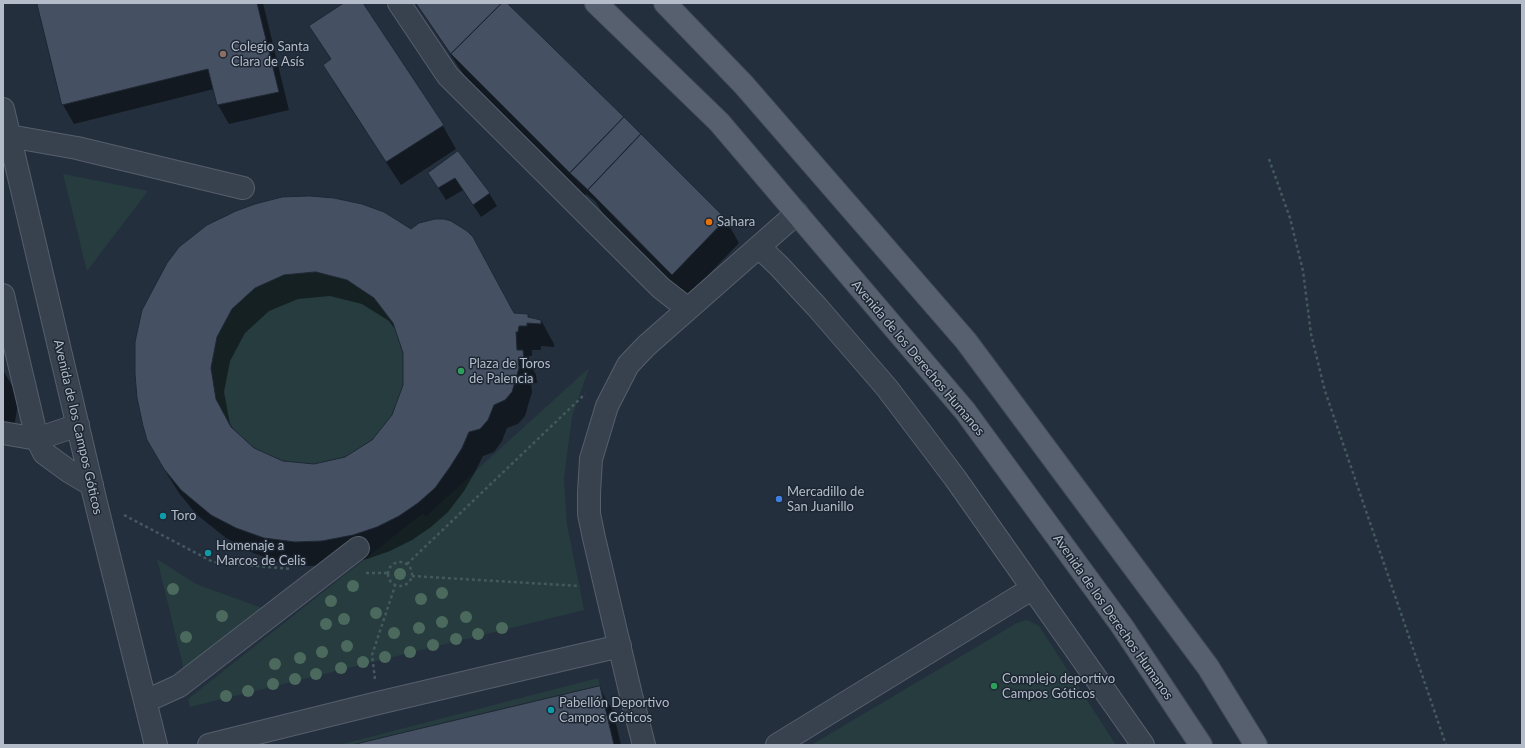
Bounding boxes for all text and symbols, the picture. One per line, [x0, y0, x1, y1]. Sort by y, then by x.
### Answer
place label: Colegio Santa Clara de Asís [231, 39, 309, 70]
marker: Colegio Santa Clara de Asís [218, 49, 228, 59]
place label: Sahara [717, 214, 755, 230]
marker: Sahara [704, 217, 714, 227]
street label: Avenida de los Derechos Humanos [848, 277, 988, 439]
street label: Avenida de los Campos Góticos [50, 338, 106, 516]
place label: Plaza de Toros de Palencia [469, 356, 550, 387]
marker: Plaza de Toros de Palencia [456, 366, 466, 376]
place label: Mercadillo de San Juanillo [787, 484, 864, 515]
marker: Mercadillo de San Juanillo [774, 494, 784, 504]
place label: Toro [171, 508, 196, 524]
marker: Toro [158, 511, 168, 521]
street label: Avenida de los Derechos Humanos [1050, 531, 1176, 703]
place label: Homenaje a Marcos de Celis [216, 538, 306, 569]
marker: Homenaje a Marcos de Celis [203, 548, 213, 558]
place label: Complejo deportivo Campos Góticos [1002, 671, 1115, 702]
marker: Complejo deportivo Campos Góticos [989, 681, 999, 691]
place label: Pabellón Deportivo Campos Góticos [559, 695, 669, 726]
marker: Pabellón Deportivo Campos Góticos [546, 705, 556, 715]

